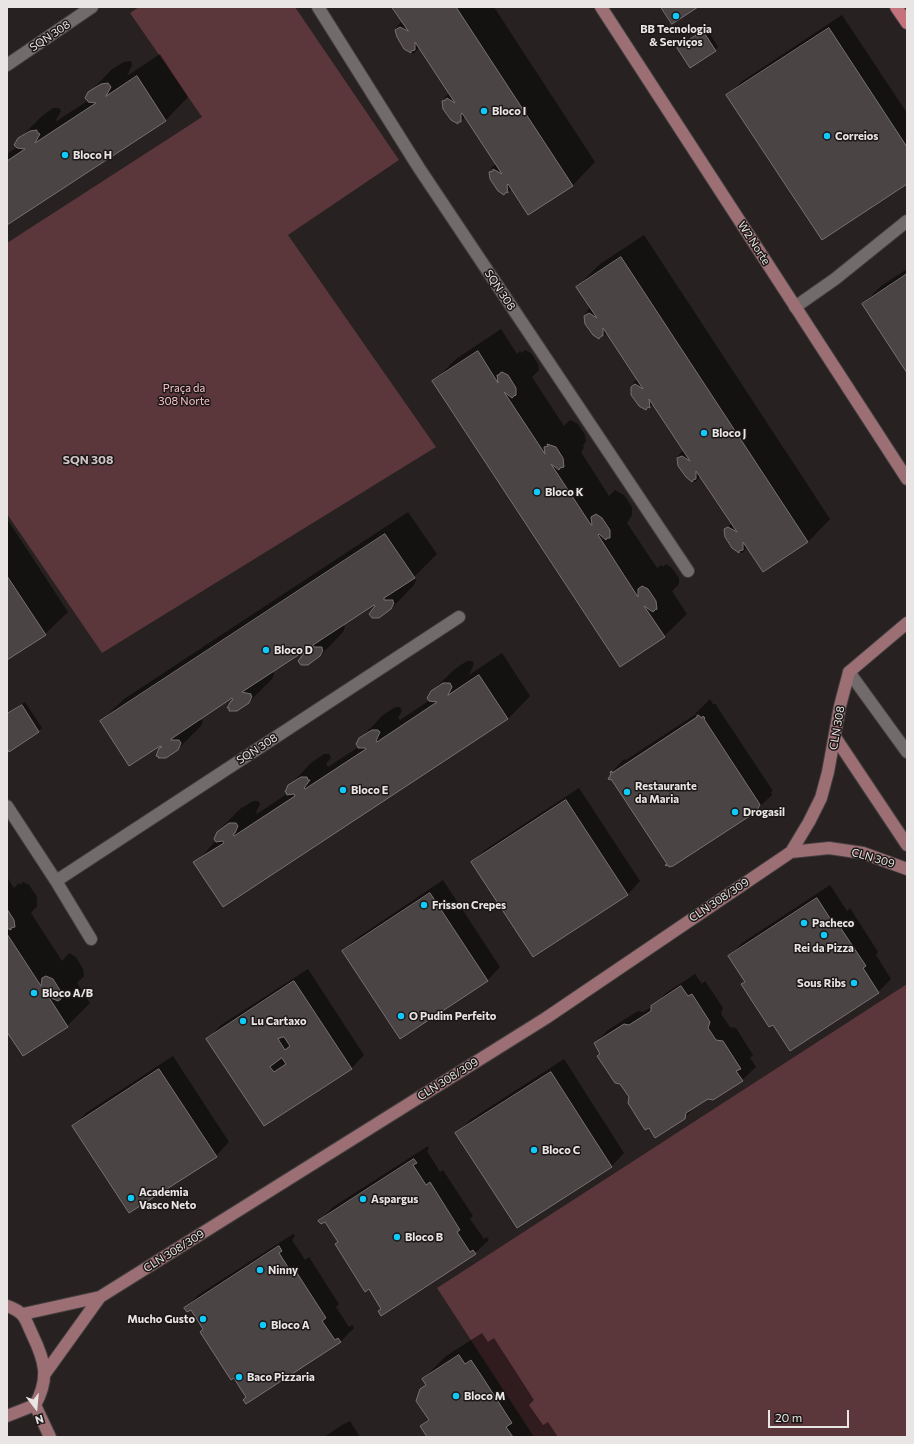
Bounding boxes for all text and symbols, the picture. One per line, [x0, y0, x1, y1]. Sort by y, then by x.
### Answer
marker: BB Tecnologia & Serviços [671, 11, 681, 21]
street label: SQN 308 [27, 18, 73, 54]
place label: BB Tecnologia & Serviços [640, 22, 712, 48]
place label: Bloco I [492, 104, 526, 118]
marker: Bloco I [479, 106, 489, 116]
place label: Correios [835, 129, 878, 143]
marker: Correios [822, 131, 832, 141]
place label: Bloco H [73, 148, 112, 162]
marker: Bloco H [60, 150, 70, 160]
street label: W2 Norte [735, 219, 773, 267]
street label: SQN 308 [482, 267, 518, 313]
park label: Praça da 308 Norte [158, 381, 210, 407]
place label: Bloco J [712, 426, 746, 440]
marker: Bloco J [699, 428, 709, 438]
district label: SQN 308 [63, 453, 113, 467]
place label: Bloco K [545, 485, 584, 499]
marker: Bloco K [532, 487, 542, 497]
place label: Bloco D [274, 643, 313, 657]
marker: Bloco D [261, 645, 271, 655]
street label: CLN 308 [827, 705, 847, 751]
street label: SQN 308 [234, 731, 280, 767]
place label: Restaurante da Maria [635, 779, 697, 805]
place label: Bloco E [351, 783, 388, 797]
marker: Bloco E [338, 785, 348, 795]
marker: Restaurante da Maria [622, 787, 632, 797]
place label: Drogasil [743, 805, 785, 819]
marker: Drogasil [730, 807, 740, 817]
street label: CLN 309 [850, 846, 896, 870]
street label: CLN 308/309 [687, 875, 751, 925]
place label: Frisson Crepes [432, 898, 506, 912]
marker: Frisson Crepes [419, 900, 429, 910]
place label: Pacheco [812, 916, 854, 930]
marker: Pacheco [799, 918, 809, 928]
marker: Rei da Pizza [819, 930, 829, 940]
place label: Rei da Pizza [794, 941, 854, 955]
place label: Sous Ribs [797, 976, 846, 990]
marker: Sous Ribs [849, 978, 859, 988]
place label: Bloco A/B [42, 986, 93, 1000]
marker: Bloco A/B [29, 988, 39, 998]
place label: O Pudim Perfeito [409, 1009, 496, 1023]
marker: O Pudim Perfeito [396, 1011, 406, 1021]
place label: Lu Cartaxo [251, 1014, 307, 1028]
marker: Lu Cartaxo [238, 1016, 248, 1026]
street label: CLN 308/309 [415, 1055, 481, 1103]
place label: Bloco C [542, 1143, 580, 1157]
marker: Bloco C [529, 1145, 539, 1155]
place label: Academia Vasco Neto [139, 1185, 196, 1211]
place label: Aspargus [371, 1192, 418, 1206]
marker: Academia Vasco Neto [126, 1193, 136, 1203]
marker: Aspargus [358, 1194, 368, 1204]
street label: CLN 308/309 [141, 1227, 207, 1275]
place label: Bloco B [405, 1230, 443, 1244]
marker: Bloco B [392, 1232, 402, 1242]
place label: Ninny [268, 1263, 298, 1277]
marker: Ninny [255, 1265, 265, 1275]
place label: Mucho Gusto [127, 1312, 195, 1326]
marker: Mucho Gusto [198, 1314, 208, 1324]
place label: Bloco A [271, 1318, 310, 1332]
marker: Bloco A [258, 1320, 268, 1330]
place label: Baco Pizzaria [247, 1370, 315, 1384]
marker: Baco Pizzaria [234, 1372, 244, 1382]
north arrow [16, 1388, 56, 1428]
place label: Bloco M [464, 1389, 505, 1403]
marker: Bloco M [451, 1391, 461, 1401]
scale bar [770, 1402, 851, 1428]
text: 20 m [775, 1410, 802, 1424]
text: N [34, 1413, 45, 1427]

